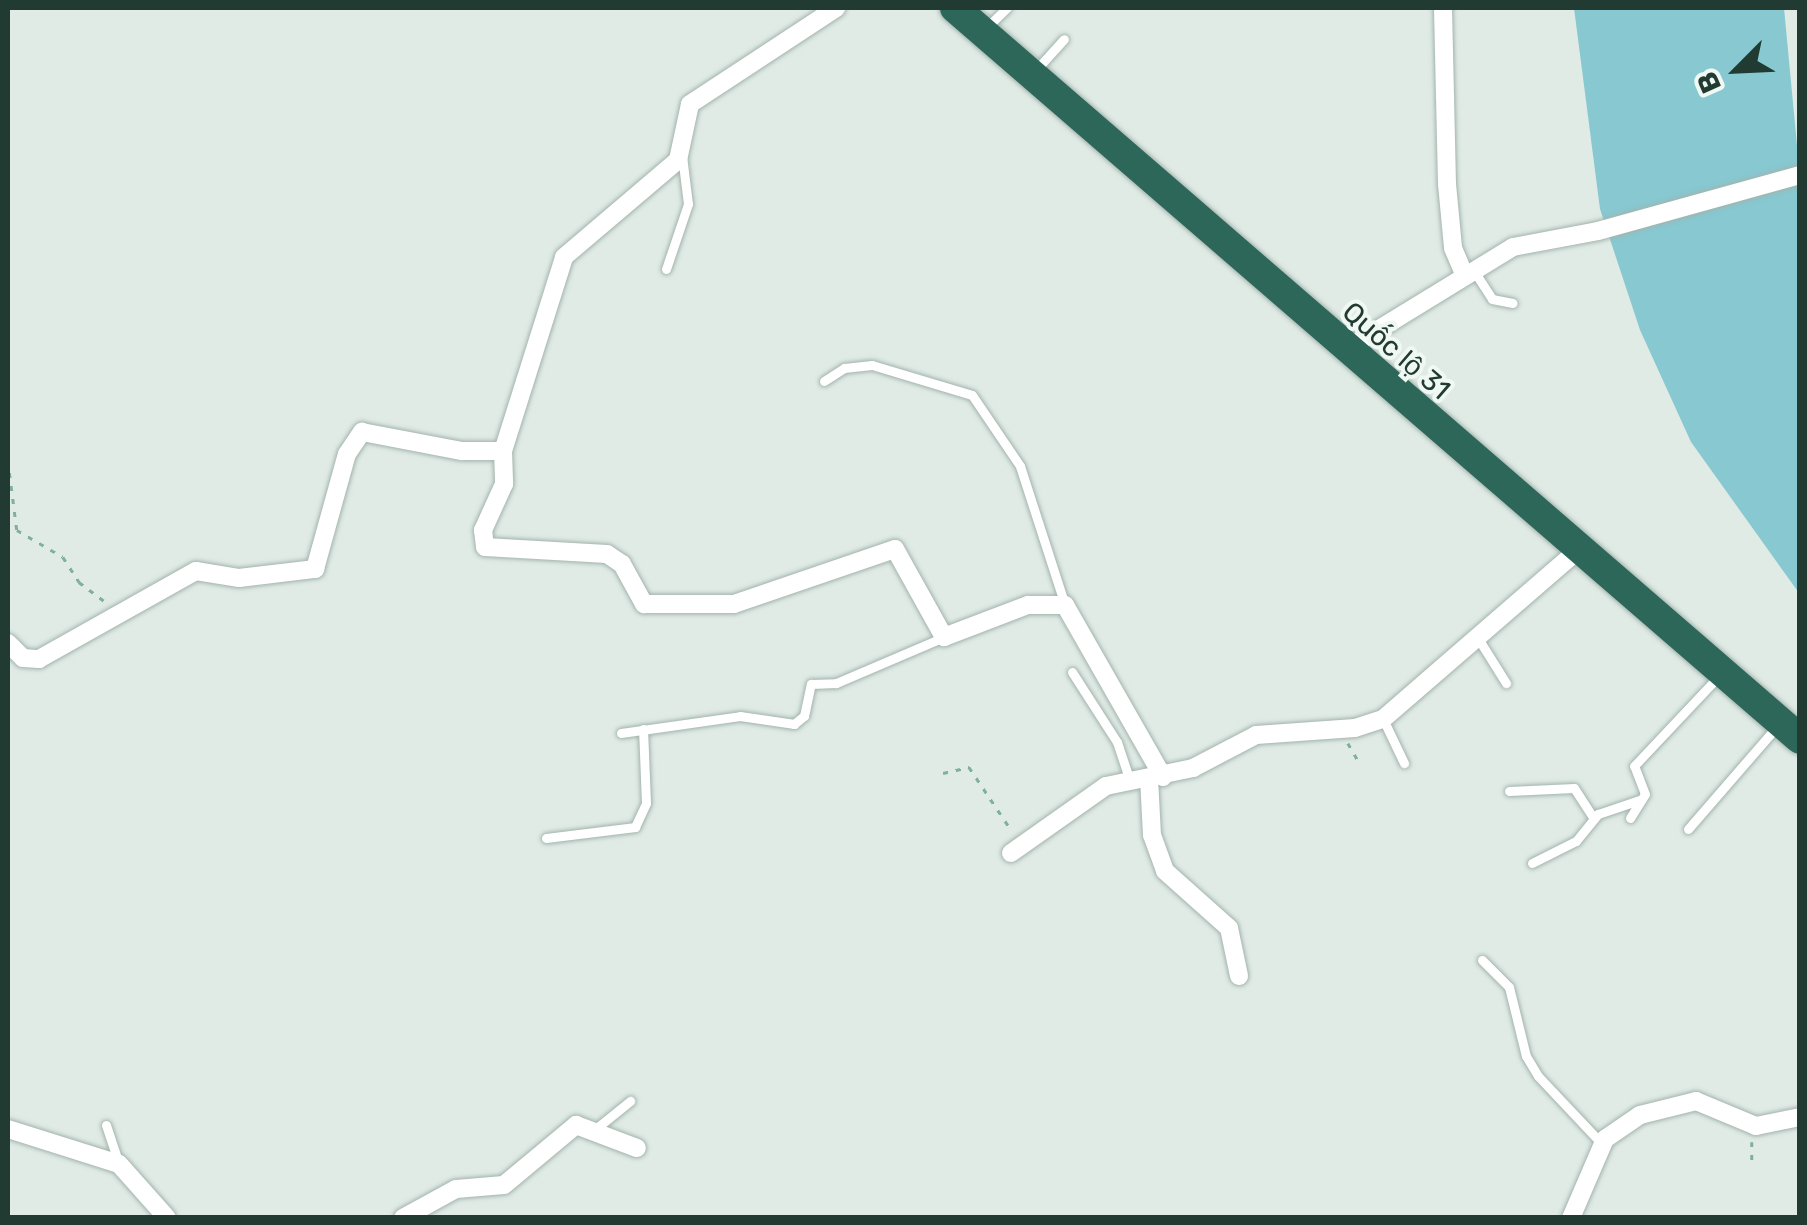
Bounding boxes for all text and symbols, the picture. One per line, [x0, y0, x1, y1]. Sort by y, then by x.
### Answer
north arrow [1687, 20, 1787, 120]
text: B [1690, 67, 1728, 98]
street label: Quốc lộ 31 [1335, 295, 1457, 407]

